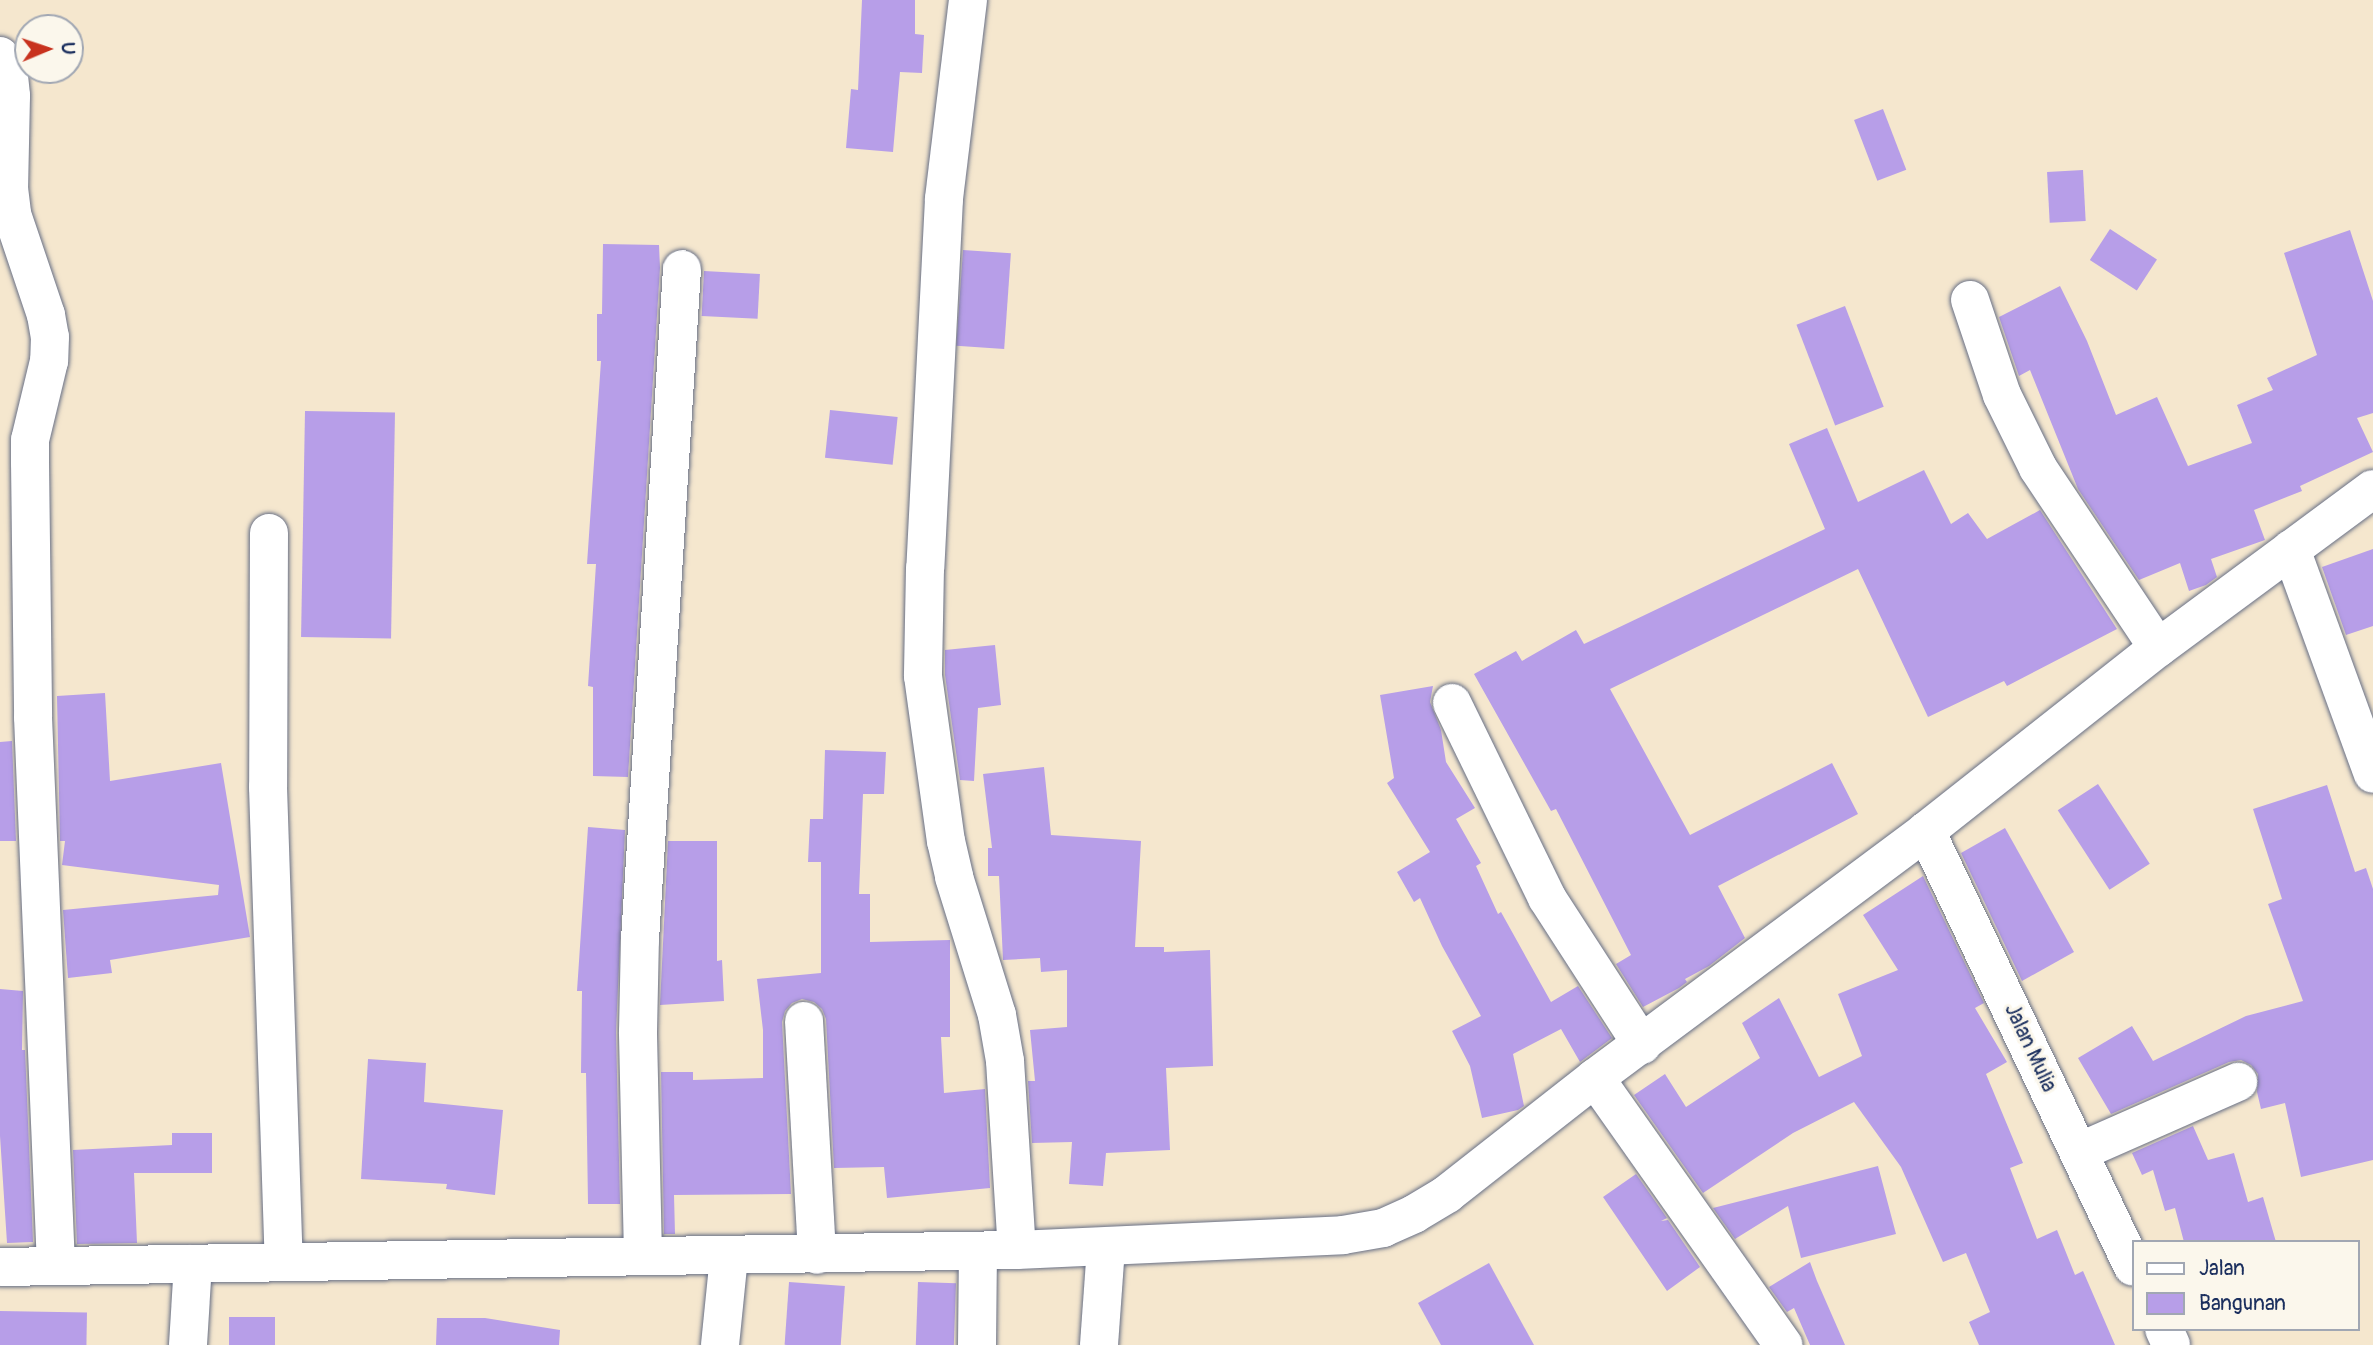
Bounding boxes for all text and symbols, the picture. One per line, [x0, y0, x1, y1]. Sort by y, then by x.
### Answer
north arrow [14, 14, 84, 84]
text: U [56, 42, 80, 55]
street label: Jalan Mulia [1999, 1000, 2061, 1096]
legend [2132, 1240, 2359, 1331]
text: Jalan [2199, 1255, 2245, 1282]
text: Bangunan [2199, 1290, 2286, 1317]

